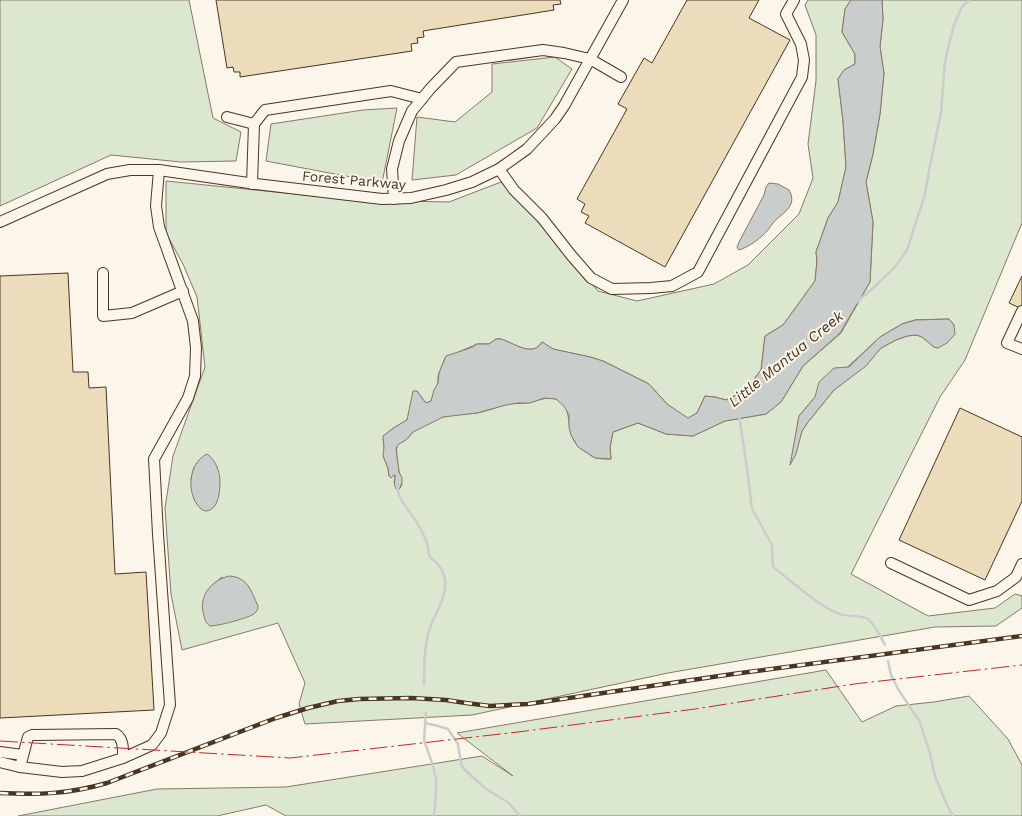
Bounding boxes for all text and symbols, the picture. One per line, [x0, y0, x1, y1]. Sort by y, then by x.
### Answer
street label: Forest Parkway [301, 167, 407, 193]
water label: Little Mantua Creek [725, 307, 848, 411]

